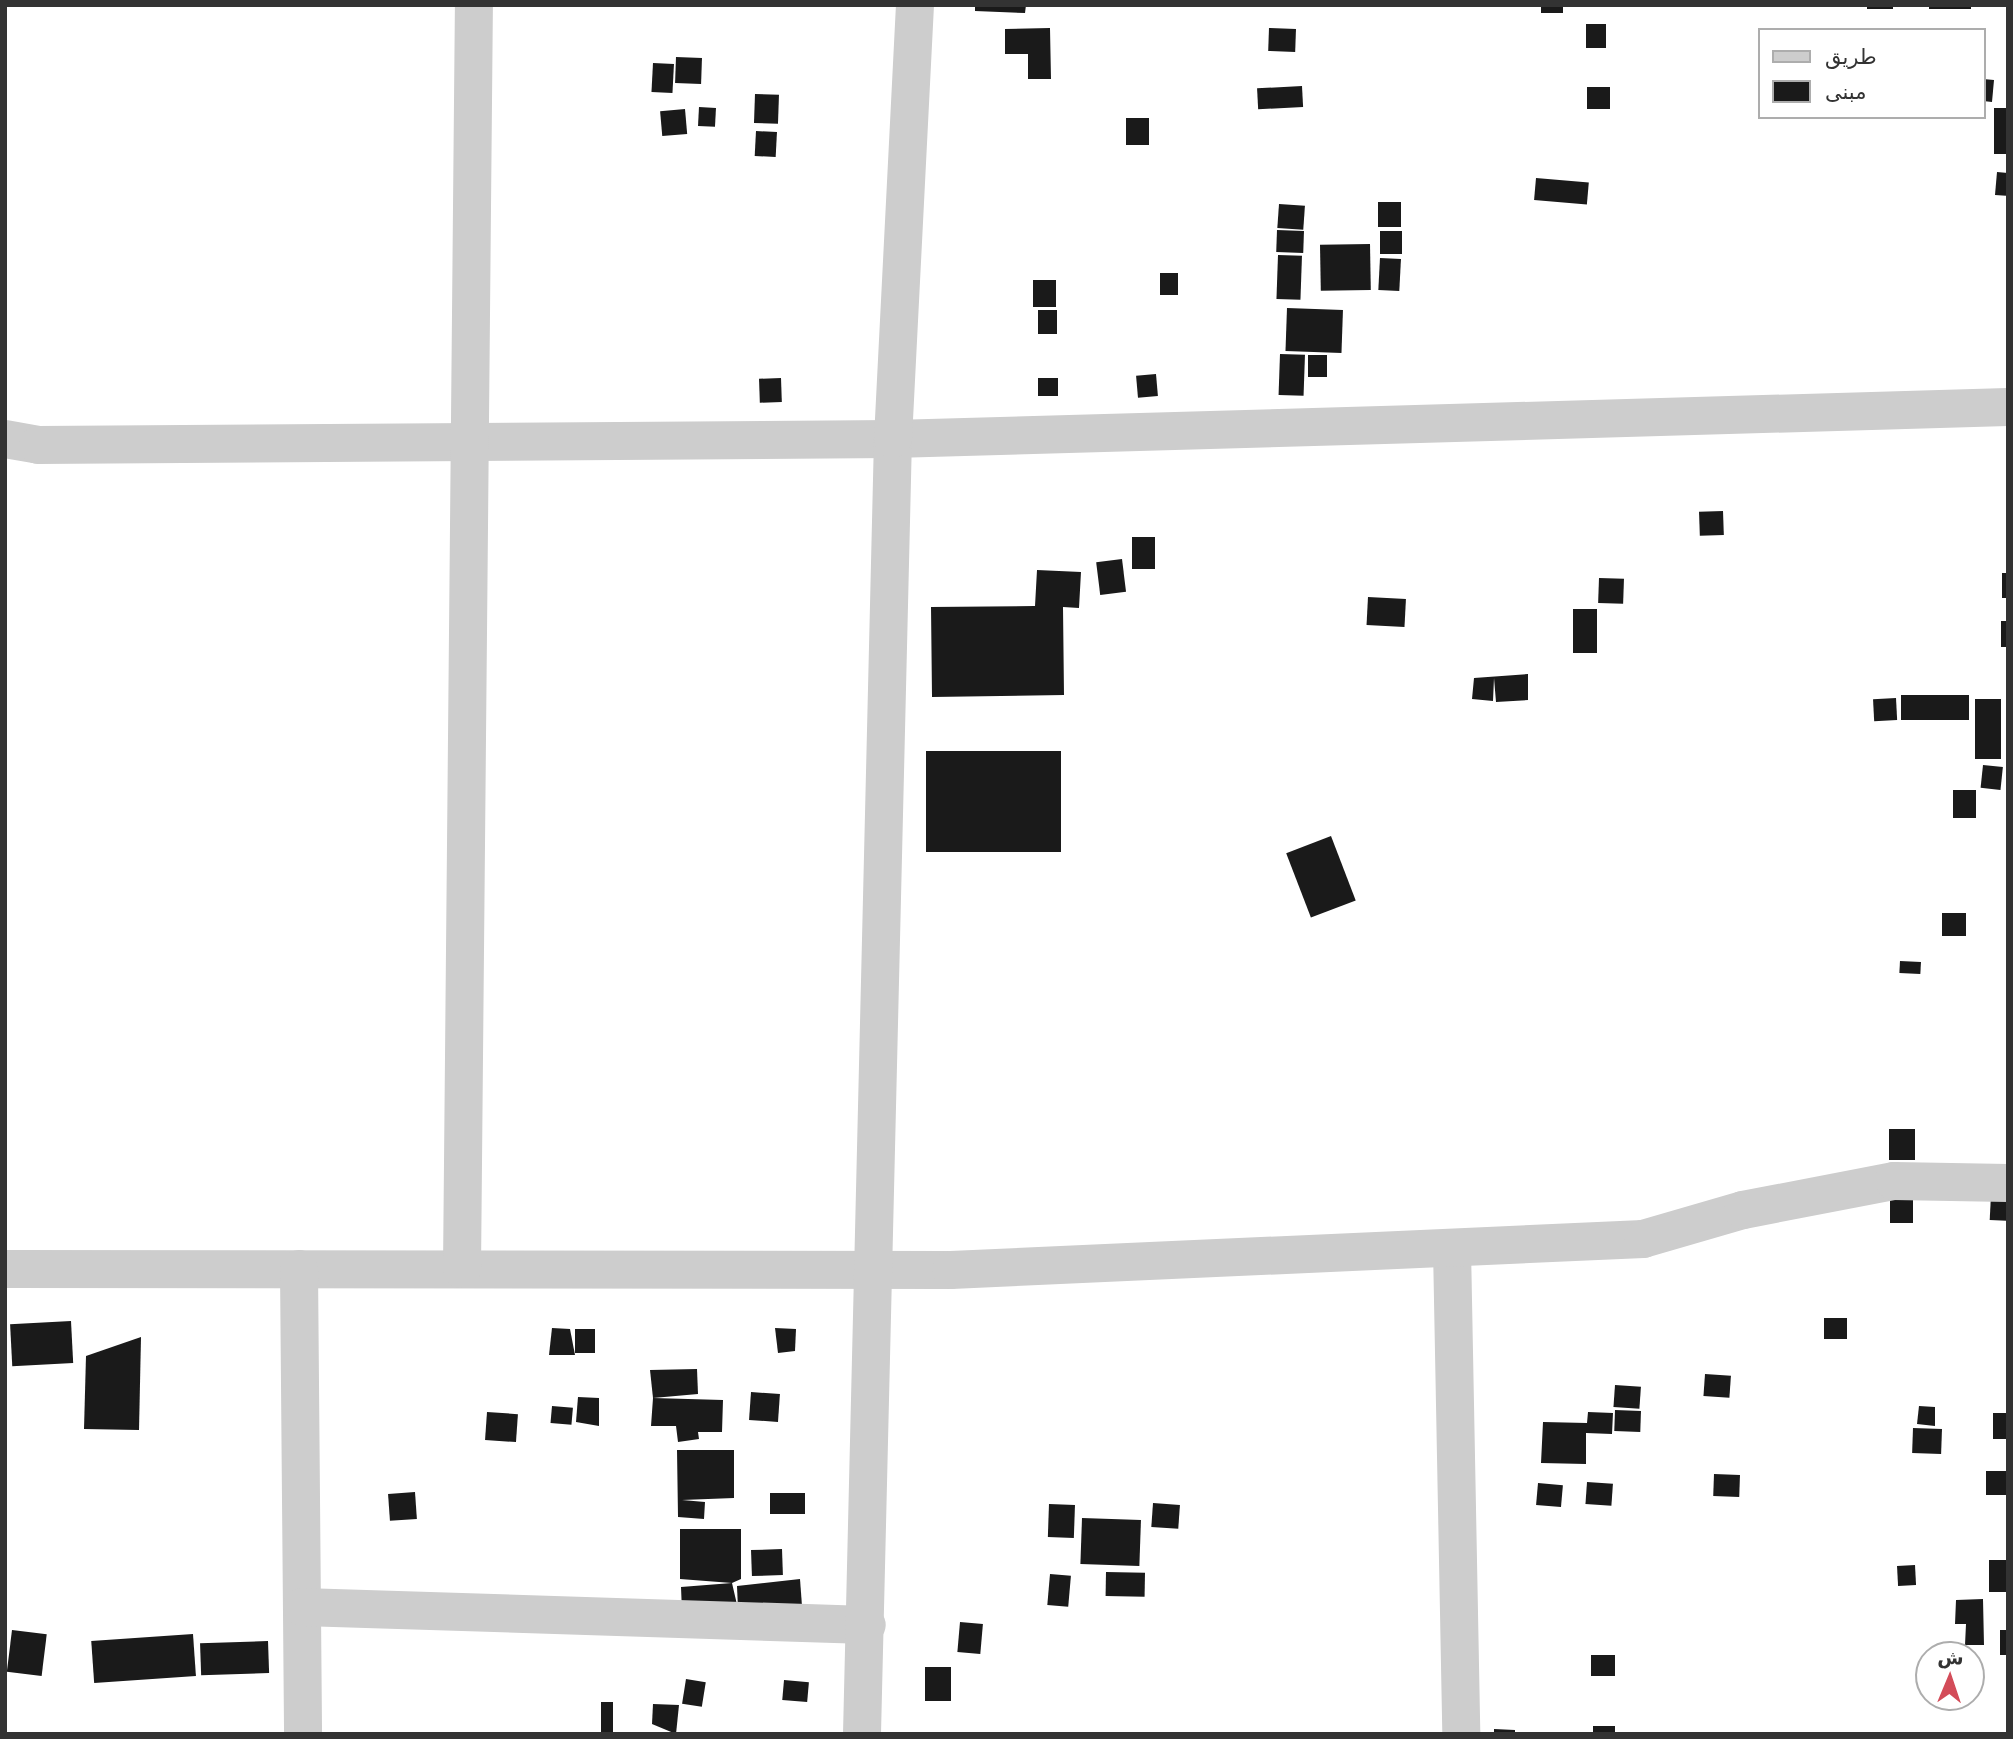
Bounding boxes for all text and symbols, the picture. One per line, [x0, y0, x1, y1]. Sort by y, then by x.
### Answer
legend [1758, 28, 1985, 119]
text: طريق [1825, 45, 1877, 69]
text: مبنى [1825, 80, 1866, 104]
north arrow [1915, 1641, 1985, 1711]
text: ش [1937, 1646, 1964, 1668]

